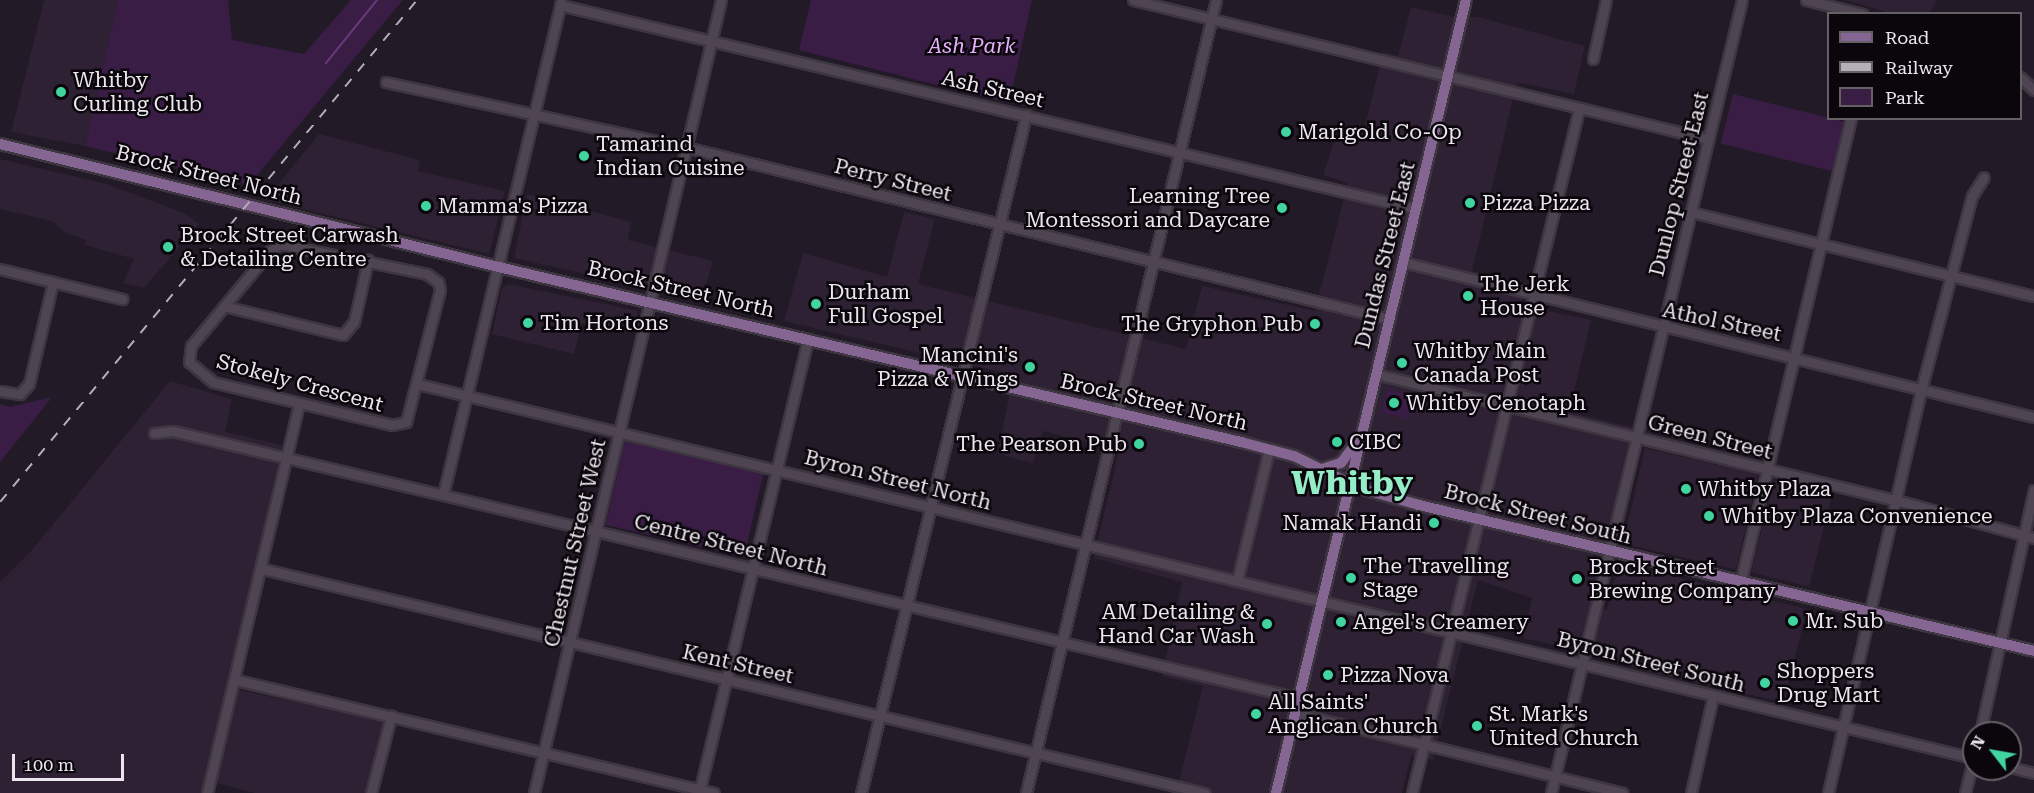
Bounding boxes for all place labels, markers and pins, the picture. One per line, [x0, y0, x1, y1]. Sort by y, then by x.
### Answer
place label: Whitby Curling Club [73, 67, 202, 117]
marker: Whitby Curling Club [54, 85, 68, 99]
place label: Marigold Co-Op [1298, 119, 1462, 145]
marker: Marigold Co-Op [1279, 125, 1293, 139]
place label: Tamarind Indian Cuisine [596, 131, 745, 181]
marker: Tamarind Indian Cuisine [577, 149, 591, 163]
place label: Learning Tree Montessori and Daycare [1025, 183, 1270, 233]
place label: Pizza Pizza [1482, 190, 1590, 216]
place label: Mamma's Pizza [438, 193, 588, 219]
marker: Pizza Pizza [1463, 196, 1477, 210]
marker: Mamma's Pizza [419, 199, 433, 213]
marker: Learning Tree Montessori and Daycare [1275, 201, 1289, 215]
place label: Brock Street Carwash & Detailing Centre [180, 222, 399, 272]
marker: Brock Street Carwash & Detailing Centre [161, 240, 175, 254]
place label: The Jerk House [1480, 271, 1569, 321]
place label: Durham Full Gospel [828, 279, 943, 329]
marker: The Jerk House [1461, 289, 1475, 303]
marker: Durham Full Gospel [809, 297, 823, 311]
place label: Tim Hortons [540, 310, 668, 336]
place label: The Gryphon Pub [1121, 311, 1303, 337]
marker: Tim Hortons [521, 316, 535, 330]
marker: The Gryphon Pub [1308, 317, 1322, 331]
place label: Whitby Main Canada Post [1414, 338, 1546, 388]
place label: Mancini's Pizza & Wings [877, 342, 1018, 392]
marker: Whitby Main Canada Post [1395, 356, 1409, 370]
marker: Mancini's Pizza & Wings [1023, 360, 1037, 374]
place label: Whitby Cenotaph [1406, 390, 1586, 416]
marker: Whitby Cenotaph [1387, 396, 1401, 410]
place label: CIBC [1349, 429, 1401, 455]
place label: The Pearson Pub [956, 431, 1127, 457]
marker: CIBC [1330, 435, 1344, 449]
marker: The Pearson Pub [1132, 437, 1146, 451]
place label: Whitby Plaza [1698, 476, 1831, 502]
marker: Whitby Plaza [1679, 482, 1693, 496]
place label: Whitby Plaza Convenience [1721, 503, 1993, 529]
marker: Whitby Plaza Convenience [1702, 509, 1716, 523]
place label: Namak Handi [1283, 510, 1422, 536]
marker: Namak Handi [1427, 516, 1441, 530]
place label: The Travelling Stage [1363, 553, 1509, 603]
place label: Brock Street Brewing Company [1589, 554, 1776, 604]
marker: The Travelling Stage [1344, 571, 1358, 585]
marker: Brock Street Brewing Company [1570, 572, 1584, 586]
place label: AM Detailing & Hand Car Wash [1098, 599, 1255, 649]
place label: Mr. Sub [1805, 608, 1883, 634]
place label: Angel's Creamery [1353, 609, 1529, 635]
marker: Mr. Sub [1786, 614, 1800, 628]
marker: Angel's Creamery [1334, 615, 1348, 629]
marker: AM Detailing & Hand Car Wash [1260, 617, 1274, 631]
place label: Shoppers Drug Mart [1777, 658, 1880, 708]
place label: Pizza Nova [1340, 662, 1449, 688]
marker: Pizza Nova [1321, 668, 1335, 682]
marker: Shoppers Drug Mart [1758, 676, 1772, 690]
place label: All Saints' Anglican Church [1268, 689, 1439, 739]
place label: St. Mark's United Church [1489, 701, 1639, 751]
marker: All Saints' Anglican Church [1249, 707, 1263, 721]
marker: St. Mark's United Church [1470, 719, 1484, 733]

